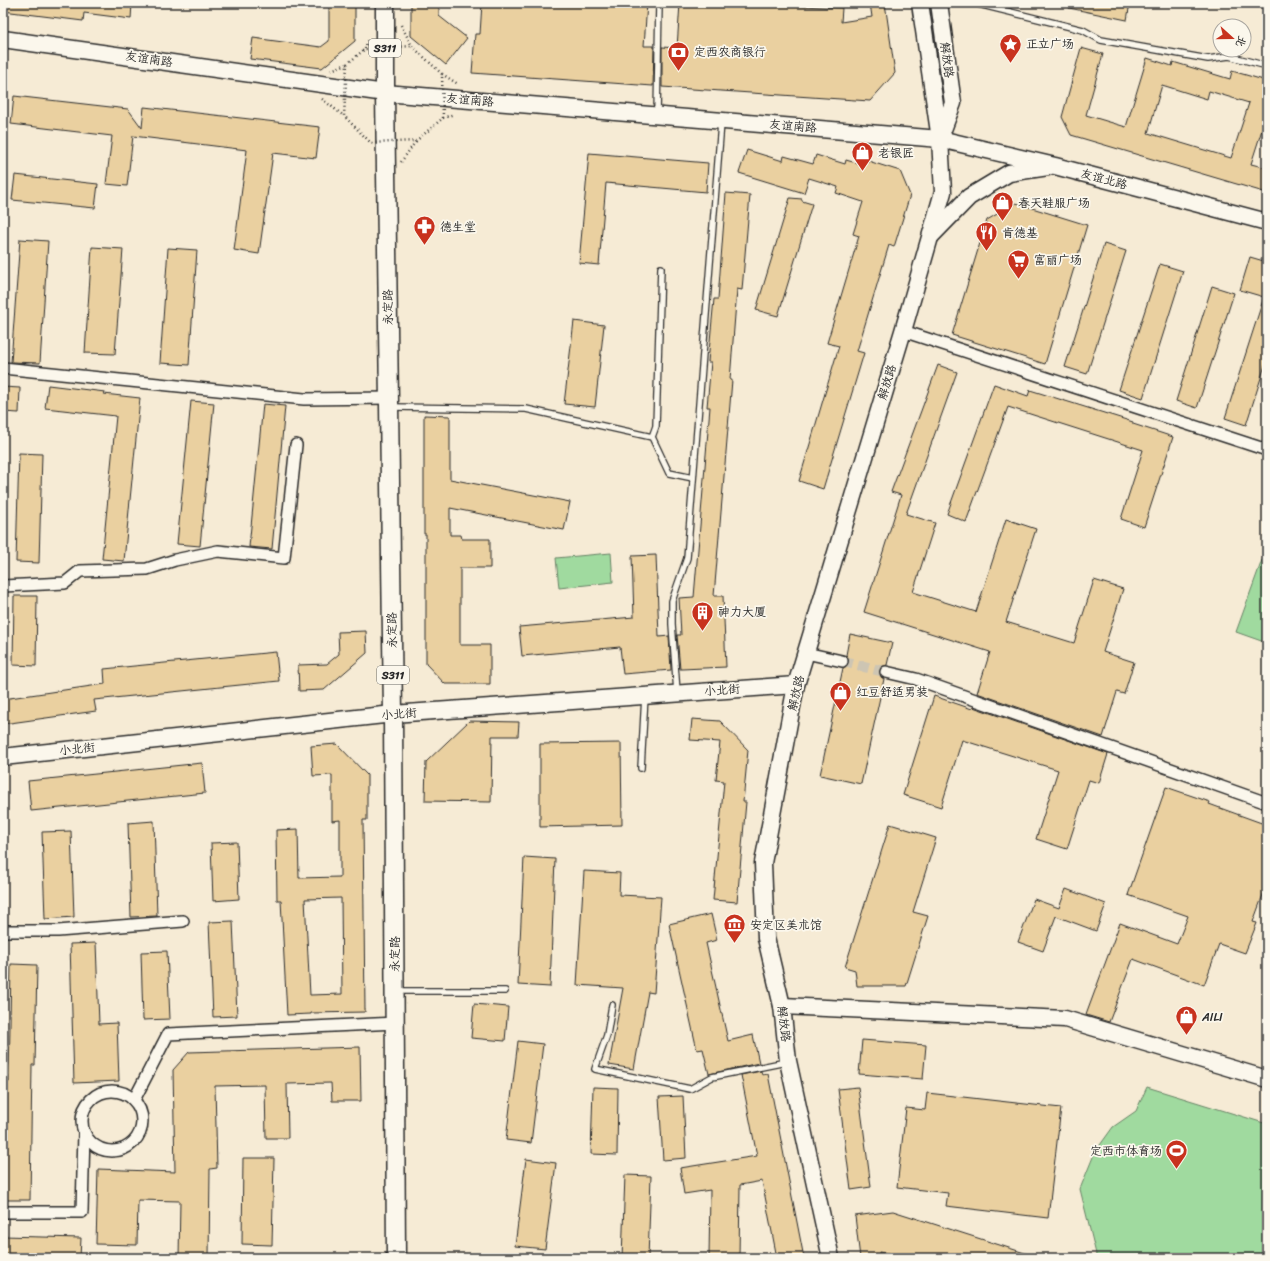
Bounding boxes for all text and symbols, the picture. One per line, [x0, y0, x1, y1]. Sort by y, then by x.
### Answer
north arrow [1212, 18, 1252, 58]
place icon: 正立广场 [998, 31, 1024, 64]
place label: 正立广场 [1026, 33, 1074, 55]
text: 北 [1230, 33, 1252, 50]
road number: S311 [369, 39, 401, 57]
bank icon: 定西农商银行 [666, 39, 692, 72]
place label: 定西农商银行 [694, 41, 766, 63]
street label: 解放路 [934, 41, 960, 79]
street label: 友谊南路 [124, 45, 174, 73]
street label: 友谊南路 [445, 87, 495, 113]
street label: 友谊南路 [768, 113, 818, 139]
shop icon: 老银匠 [849, 140, 875, 173]
place label: 老银匠 [878, 142, 914, 164]
street label: 友谊北路 [1078, 162, 1130, 196]
shop icon: 春天鞋服广场 [990, 190, 1016, 223]
place label: 春天鞋服广场 [1018, 192, 1090, 214]
pharmacy icon: 德生堂 [411, 214, 437, 247]
place label: 德生堂 [440, 216, 476, 238]
restaurant icon: 肯德基 [973, 220, 999, 253]
place label: 肯德基 [1002, 222, 1038, 244]
supermarket icon: 富丽广场 [1006, 247, 1032, 280]
place label: 富丽广场 [1034, 249, 1082, 271]
street label: 永定路 [377, 289, 399, 325]
street label: 解放路 [871, 362, 903, 402]
building icon: 神力大厦 [690, 599, 716, 632]
place label: 神力大厦 [718, 601, 766, 623]
street label: 永定路 [381, 612, 403, 648]
road number: S311 [377, 666, 409, 684]
street label: 解放路 [781, 673, 811, 713]
street label: 小北街 [703, 678, 741, 702]
shop icon: 红豆舒适男装 [828, 679, 854, 712]
place label: 红豆舒适男装 [856, 681, 928, 703]
street label: 小北街 [380, 701, 418, 727]
street label: 小北街 [58, 736, 96, 762]
museum icon: 安定区美术馆 [722, 912, 748, 945]
place label: 安定区美术馆 [750, 914, 822, 936]
street label: 永定路 [384, 936, 406, 972]
shop icon: AILI [1174, 1004, 1200, 1037]
street label: 解放路 [771, 1005, 797, 1043]
place label: AILI [1201, 1006, 1223, 1028]
sports icon: 定西市体育场 [1164, 1138, 1190, 1171]
place label: 定西市体育场 [1090, 1140, 1162, 1162]

